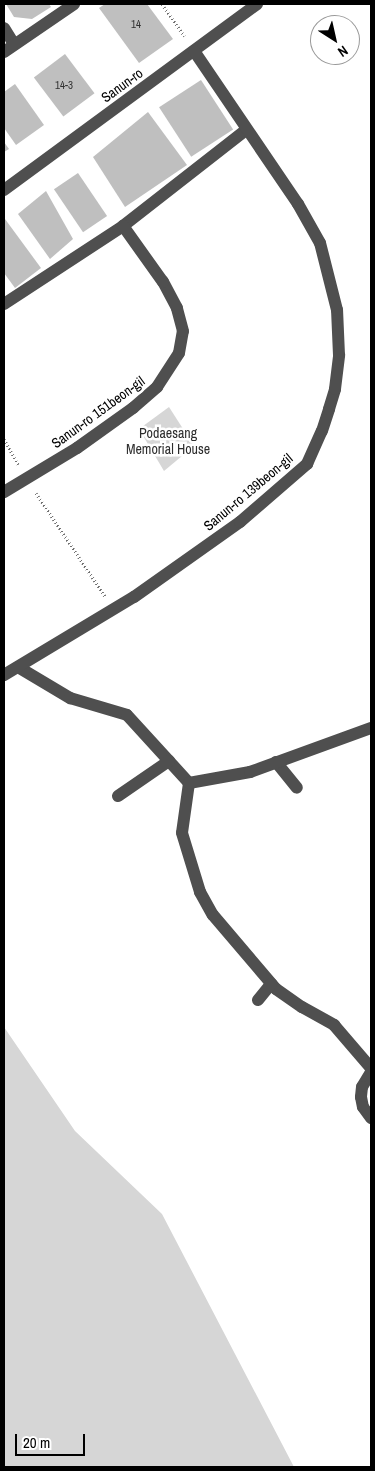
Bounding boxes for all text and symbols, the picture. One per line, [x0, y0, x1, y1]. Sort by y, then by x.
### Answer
north arrow [310, 15, 360, 65]
house number: 14 [131, 17, 141, 31]
text: N [334, 42, 352, 61]
street label: Sanun-ro [98, 64, 146, 106]
house number: 14-3 [55, 78, 73, 92]
street label: Sanun-ro 151beon-gil [48, 373, 148, 451]
park label: Podaesang Memorial House [126, 425, 210, 458]
street label: Sanun-ro 139beon-gil [200, 450, 296, 534]
scale bar [18, 1424, 88, 1456]
text: 20 m [23, 1432, 50, 1453]

